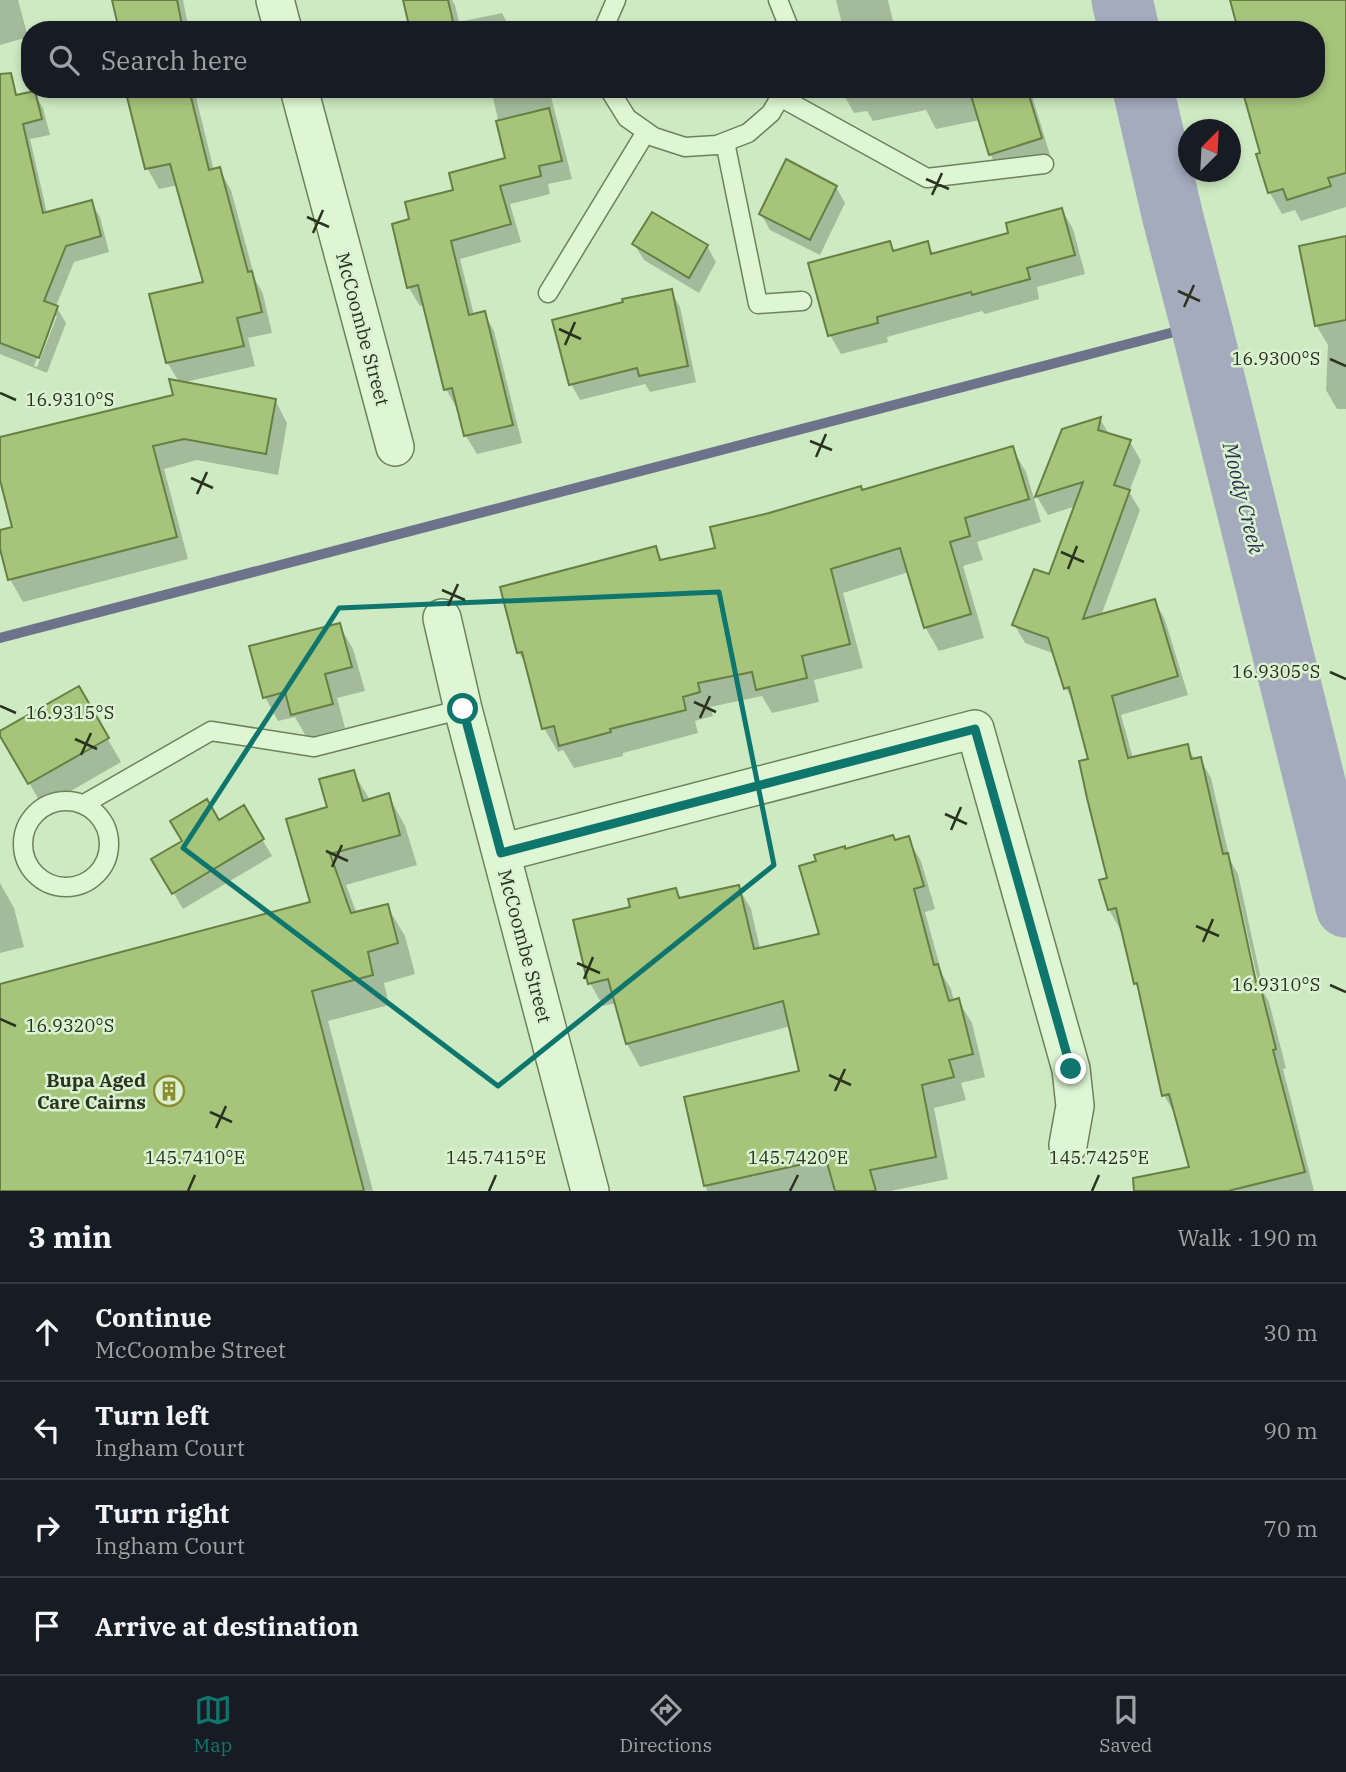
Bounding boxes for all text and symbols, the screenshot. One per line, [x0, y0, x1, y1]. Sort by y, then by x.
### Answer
search box [21, 21, 1325, 98]
icon: search [45, 41, 83, 79]
text: Search here [101, 43, 247, 77]
north arrow [1178, 119, 1241, 182]
street label: McCoombe Street [331, 250, 395, 409]
text: 16.9300°S [1232, 347, 1320, 370]
text: 16.9310°S [26, 388, 114, 411]
water label: Moody Creek [1216, 438, 1272, 558]
text: 16.9305°S [1232, 660, 1320, 683]
route start [447, 693, 478, 724]
text: 16.9315°S [26, 701, 114, 724]
street label: McCoombe Street [493, 867, 557, 1026]
text: 16.9310°S [1232, 973, 1320, 996]
text: 16.9320°S [26, 1014, 114, 1037]
route end [1055, 1053, 1086, 1084]
place label: Bupa Aged Care Cairns [37, 1068, 146, 1114]
building icon: Bupa Aged Care Cairns [152, 1074, 186, 1108]
text: 145.7410°E [145, 1146, 245, 1169]
text: 145.7415°E [446, 1146, 546, 1169]
text: 145.7420°E [748, 1146, 848, 1169]
text: 145.7425°E [1049, 1146, 1149, 1169]
text: 3 min [28, 1217, 112, 1256]
text: Walk · 190 m [1177, 1222, 1318, 1252]
text: Continue [95, 1300, 212, 1334]
icon: ahead [28, 1313, 66, 1351]
text: 30 m [1263, 1317, 1318, 1347]
text: McCoombe Street [95, 1334, 286, 1364]
text: Turn left [95, 1398, 209, 1432]
icon: left [28, 1411, 66, 1449]
text: 90 m [1263, 1415, 1318, 1445]
text: Ingham Court [95, 1432, 245, 1462]
text: Turn right [95, 1496, 229, 1530]
icon: right [28, 1509, 66, 1547]
text: 70 m [1263, 1513, 1318, 1543]
text: Ingham Court [95, 1530, 245, 1560]
icon: arrive [28, 1607, 66, 1645]
text: Arrive at destination [95, 1609, 359, 1643]
tab: Map [194, 1691, 232, 1757]
tab: Directions [619, 1691, 712, 1757]
tab: Saved [1099, 1691, 1152, 1757]

